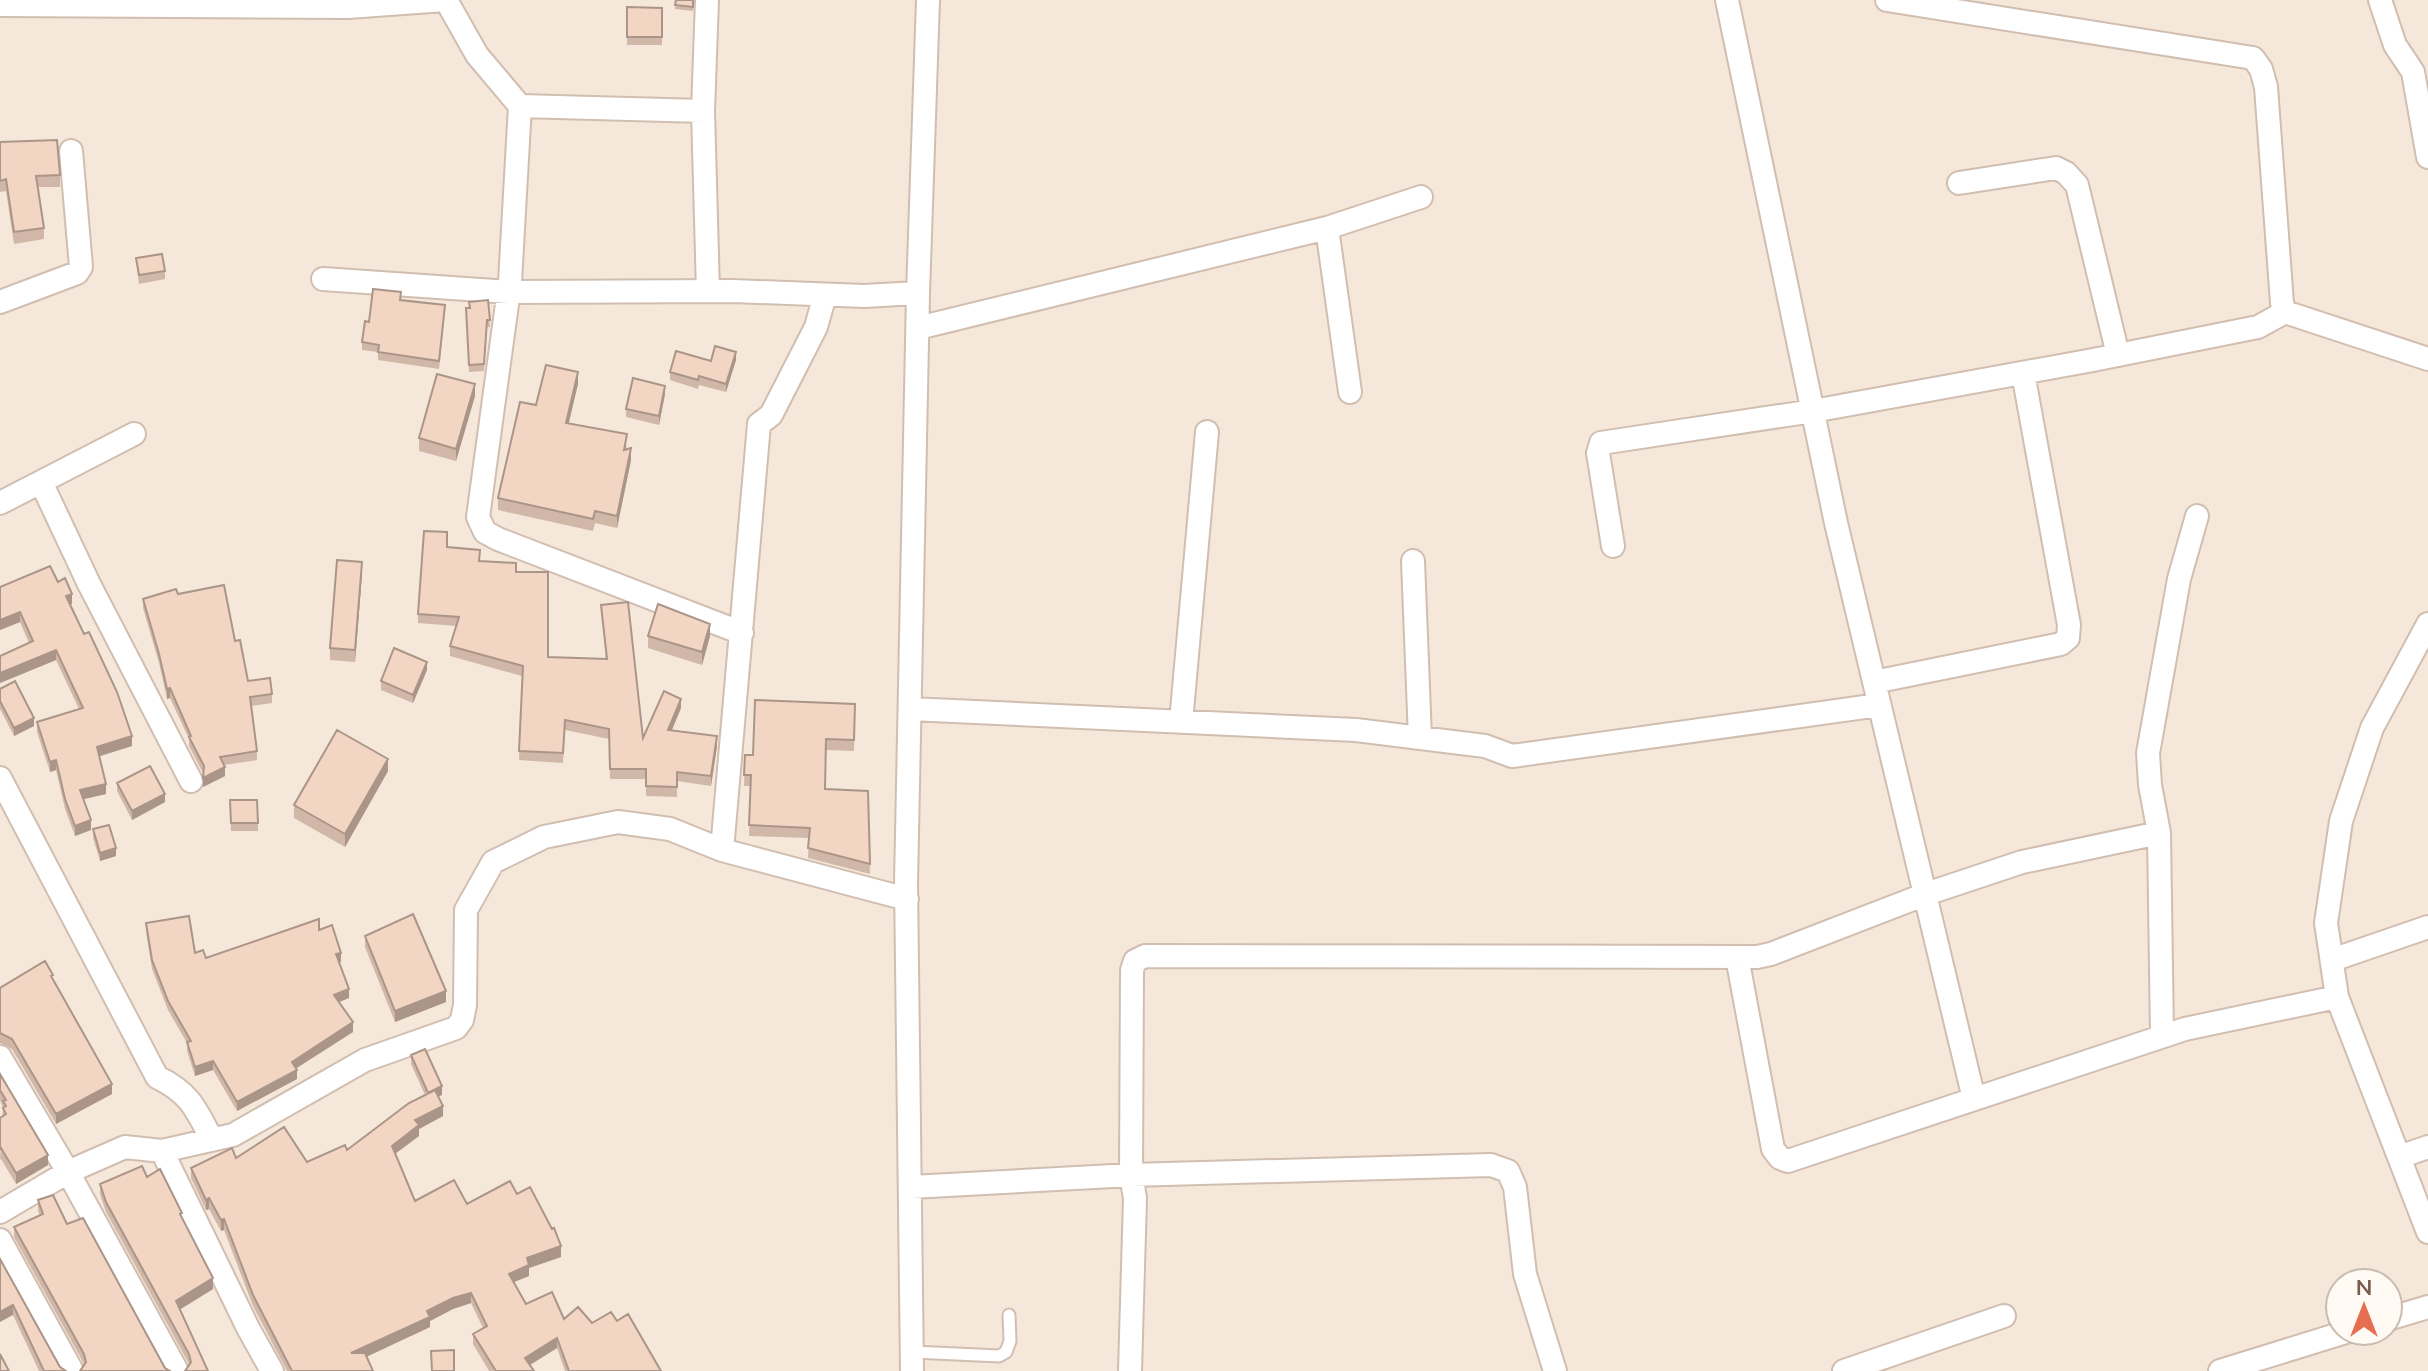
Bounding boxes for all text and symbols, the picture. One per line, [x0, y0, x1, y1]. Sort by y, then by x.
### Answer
north arrow [2324, 1267, 2404, 1347]
text: N [2356, 1273, 2372, 1301]

